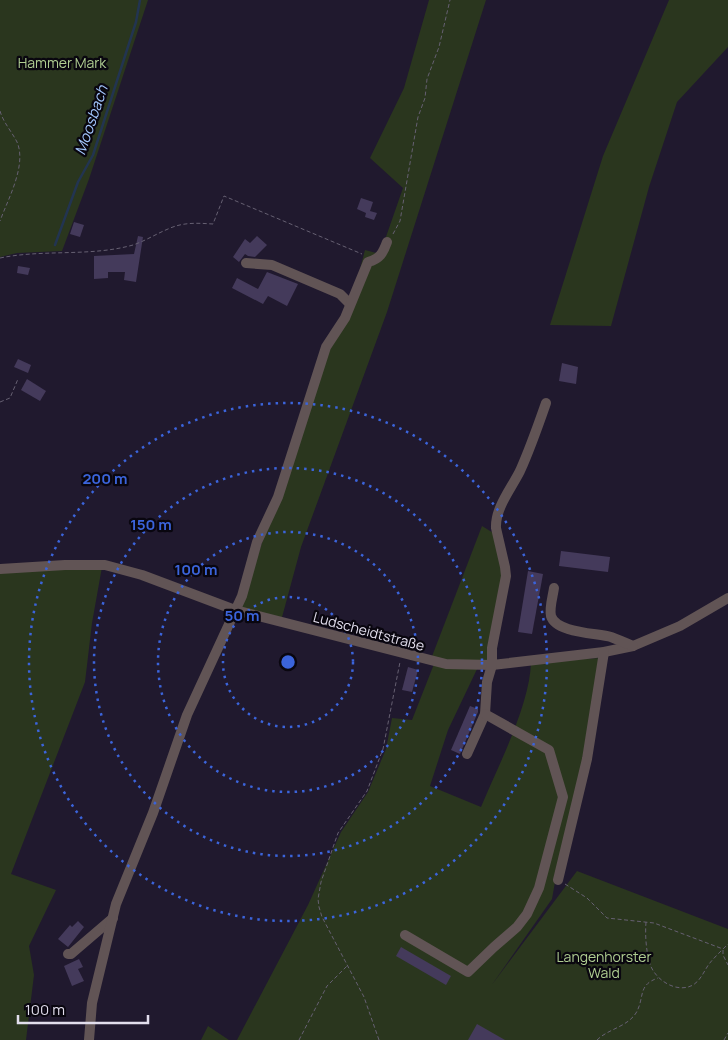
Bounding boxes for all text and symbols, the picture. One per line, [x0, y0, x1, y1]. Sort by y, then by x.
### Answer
park label: Hammer Mark [18, 53, 107, 72]
water label: Moosbach [69, 81, 113, 158]
text: 200 m [82, 468, 128, 489]
text: 150 m [130, 514, 172, 535]
text: 100 m [175, 559, 217, 580]
text: 50 m [224, 605, 260, 626]
street label: Ludscheidtstraße [311, 607, 427, 655]
centre of rings [279, 653, 297, 671]
park label: Langenhorster Wald [556, 947, 652, 982]
scale bar [18, 992, 148, 1024]
text: 100 m [25, 999, 65, 1020]

